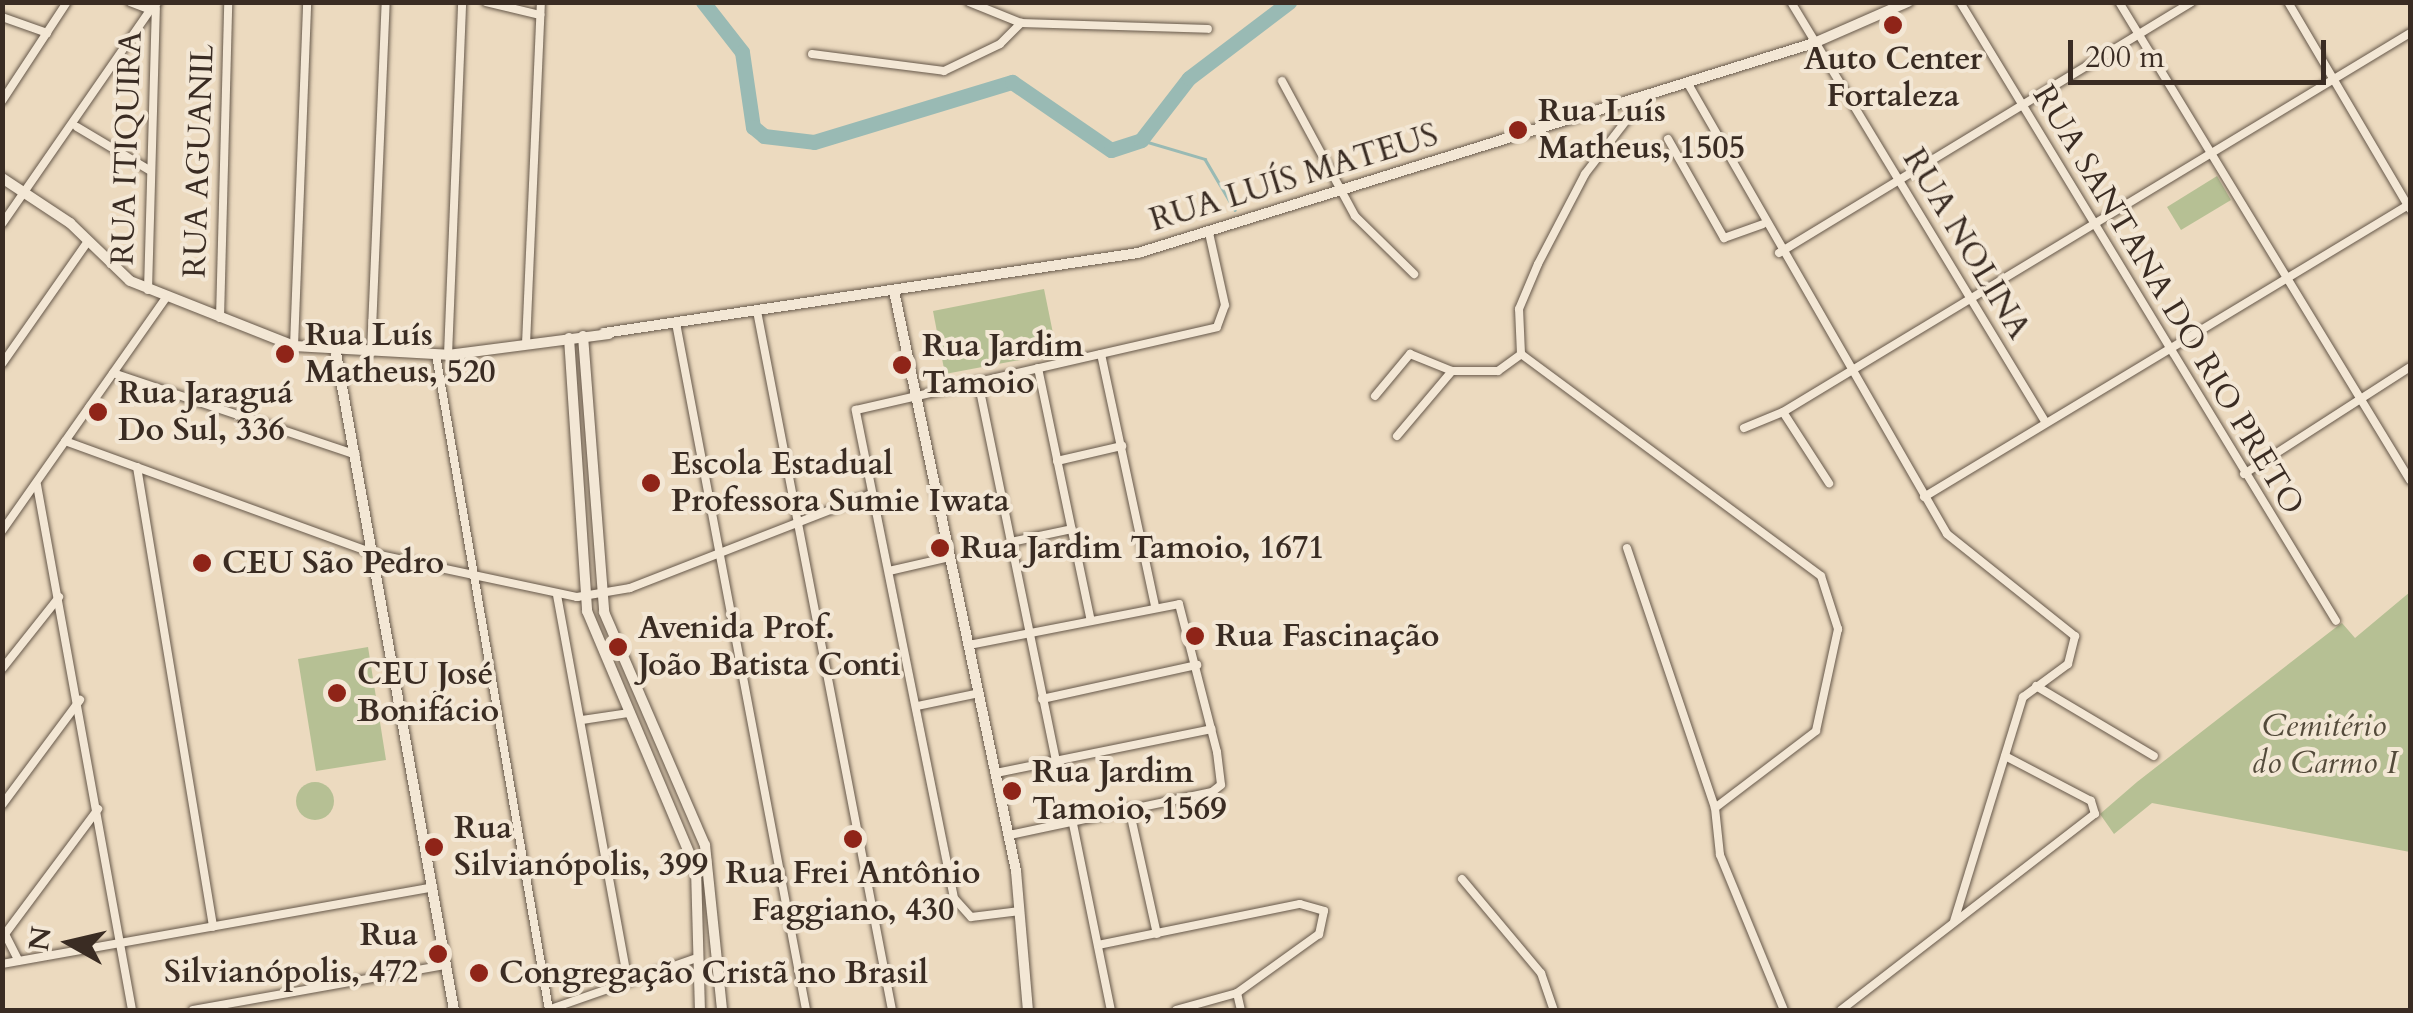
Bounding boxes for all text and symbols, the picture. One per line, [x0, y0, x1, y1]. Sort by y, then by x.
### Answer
marker: Auto Center Fortaleza [1882, 14, 1904, 36]
scale bar [2073, 20, 2330, 82]
street label: RUA ITIQUIRA [104, 30, 150, 266]
text: 200 m [2085, 37, 2165, 78]
place label: Auto Center Fortaleza [1804, 41, 1982, 116]
street label: RUA AGUANIL [176, 43, 222, 279]
street label: RUA SANTANA DO RIO PRETO [2024, 78, 2312, 522]
place label: Rua Luís Matheus, 1505 [1538, 93, 1745, 168]
street label: RUA LUÍS MATEUS [1145, 116, 1443, 240]
marker: Rua Luís Matheus, 1505 [1507, 119, 1529, 141]
street label: RUA NOLINA [1894, 142, 2038, 346]
place label: Rua Luís Matheus, 520 [305, 317, 496, 392]
place label: Rua Jardim Tamoio [922, 328, 1084, 403]
marker: Rua Luís Matheus, 520 [274, 343, 296, 365]
marker: Rua Jardim Tamoio [891, 354, 913, 376]
place label: Rua Jaraguá Do Sul, 336 [118, 375, 293, 450]
marker: Rua Jaraguá Do Sul, 336 [87, 401, 109, 423]
place label: Escola Estadual Professora Sumie Iwata [671, 446, 1010, 521]
marker: Escola Estadual Professora Sumie Iwata [640, 472, 662, 494]
place label: Rua Jardim Tamoio, 1671 [960, 529, 1325, 567]
marker: Rua Jardim Tamoio, 1671 [929, 537, 951, 559]
place label: CEU São Pedro [222, 544, 444, 582]
marker: CEU São Pedro [191, 552, 213, 574]
place label: Avenida Prof. João Batista Conti [638, 610, 901, 685]
place label: Rua Fascinação [1215, 617, 1440, 655]
marker: Rua Fascinação [1184, 625, 1206, 647]
marker: Avenida Prof. João Batista Conti [607, 636, 629, 658]
place label: CEU José Bonifácio [357, 656, 499, 731]
marker: CEU José Bonifácio [326, 682, 348, 704]
park label: Cemitério do Carmo I [2251, 708, 2397, 783]
place label: Rua Jardim Tamoio, 1569 [1032, 754, 1227, 829]
marker: Rua Jardim Tamoio, 1569 [1001, 780, 1023, 802]
place label: Rua Silvianópolis, 399 [454, 810, 708, 885]
marker: Rua Frei Antônio Faggiano, 430 [842, 828, 864, 850]
marker: Rua Silvianópolis, 399 [423, 836, 445, 858]
place label: Rua Frei Antônio Faggiano, 430 [726, 855, 980, 930]
north arrow [20, 893, 120, 993]
place label: Rua Silvianópolis, 472 [164, 917, 418, 992]
text: N [20, 924, 61, 954]
marker: Rua Silvianópolis, 472 [427, 943, 449, 965]
place label: Congregação Cristã no Brasil [499, 954, 928, 992]
marker: Congregação Cristã no Brasil [468, 962, 490, 984]

